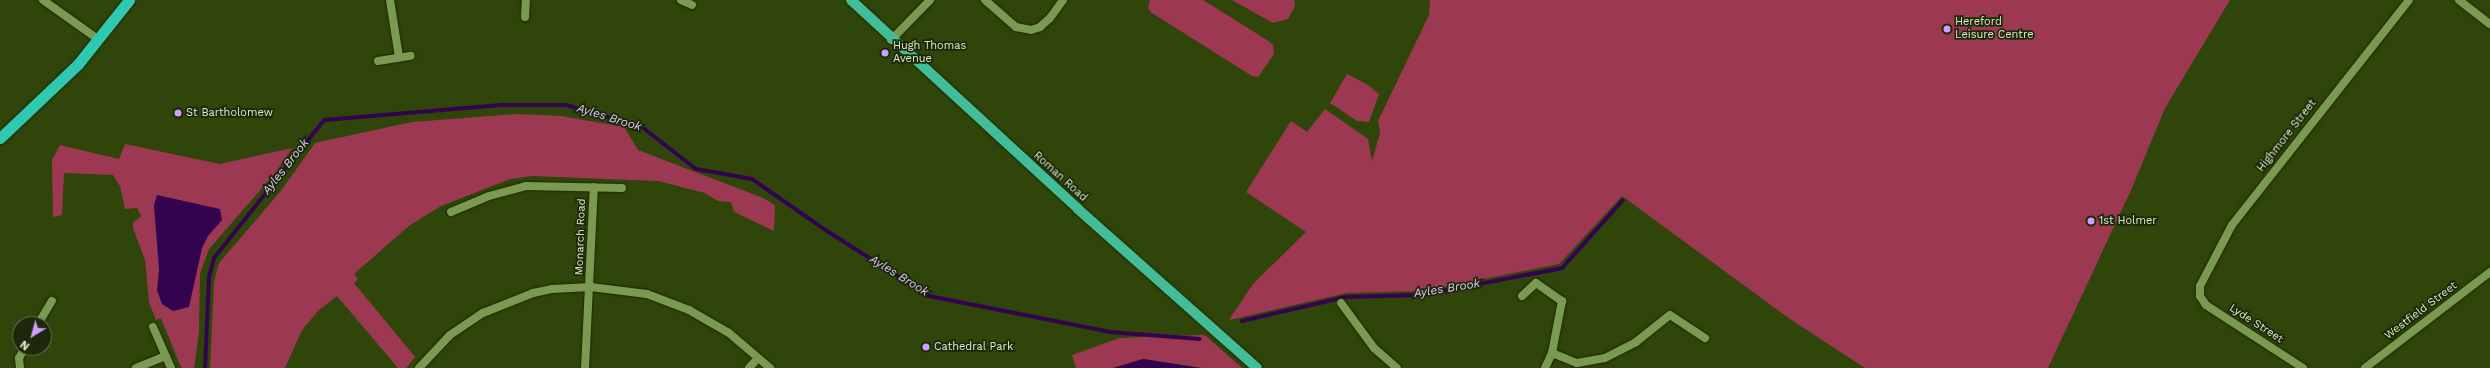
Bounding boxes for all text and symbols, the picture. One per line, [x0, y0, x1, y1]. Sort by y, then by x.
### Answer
place label: Hereford Leisure Centre [1955, 16, 2034, 42]
marker: Hereford Leisure Centre [1942, 24, 1952, 34]
place label: Hugh Thomas Avenue [893, 40, 967, 66]
marker: Hugh Thomas Avenue [880, 48, 890, 58]
street label: Highmore Street [2255, 97, 2319, 175]
water label: Ayles Brook [575, 101, 643, 135]
place label: St Bartholomew [186, 106, 273, 120]
marker: St Bartholomew [173, 108, 183, 118]
water label: Ayles Brook [260, 136, 312, 198]
street label: Roman Road [1030, 149, 1090, 205]
street label: Monarch Road [573, 198, 589, 276]
place label: 1st Holmer [2099, 214, 2157, 228]
marker: 1st Holmer [2086, 216, 2096, 226]
water label: Ayles Brook [867, 252, 931, 300]
water label: Ayles Brook [1413, 277, 1481, 301]
street label: Westfield Street [2382, 279, 2460, 343]
street label: Lyde Street [2227, 302, 2285, 346]
north arrow [12, 316, 52, 356]
text: N [18, 338, 32, 353]
place label: Cathedral Park [934, 340, 1014, 354]
marker: Cathedral Park [921, 342, 931, 352]

